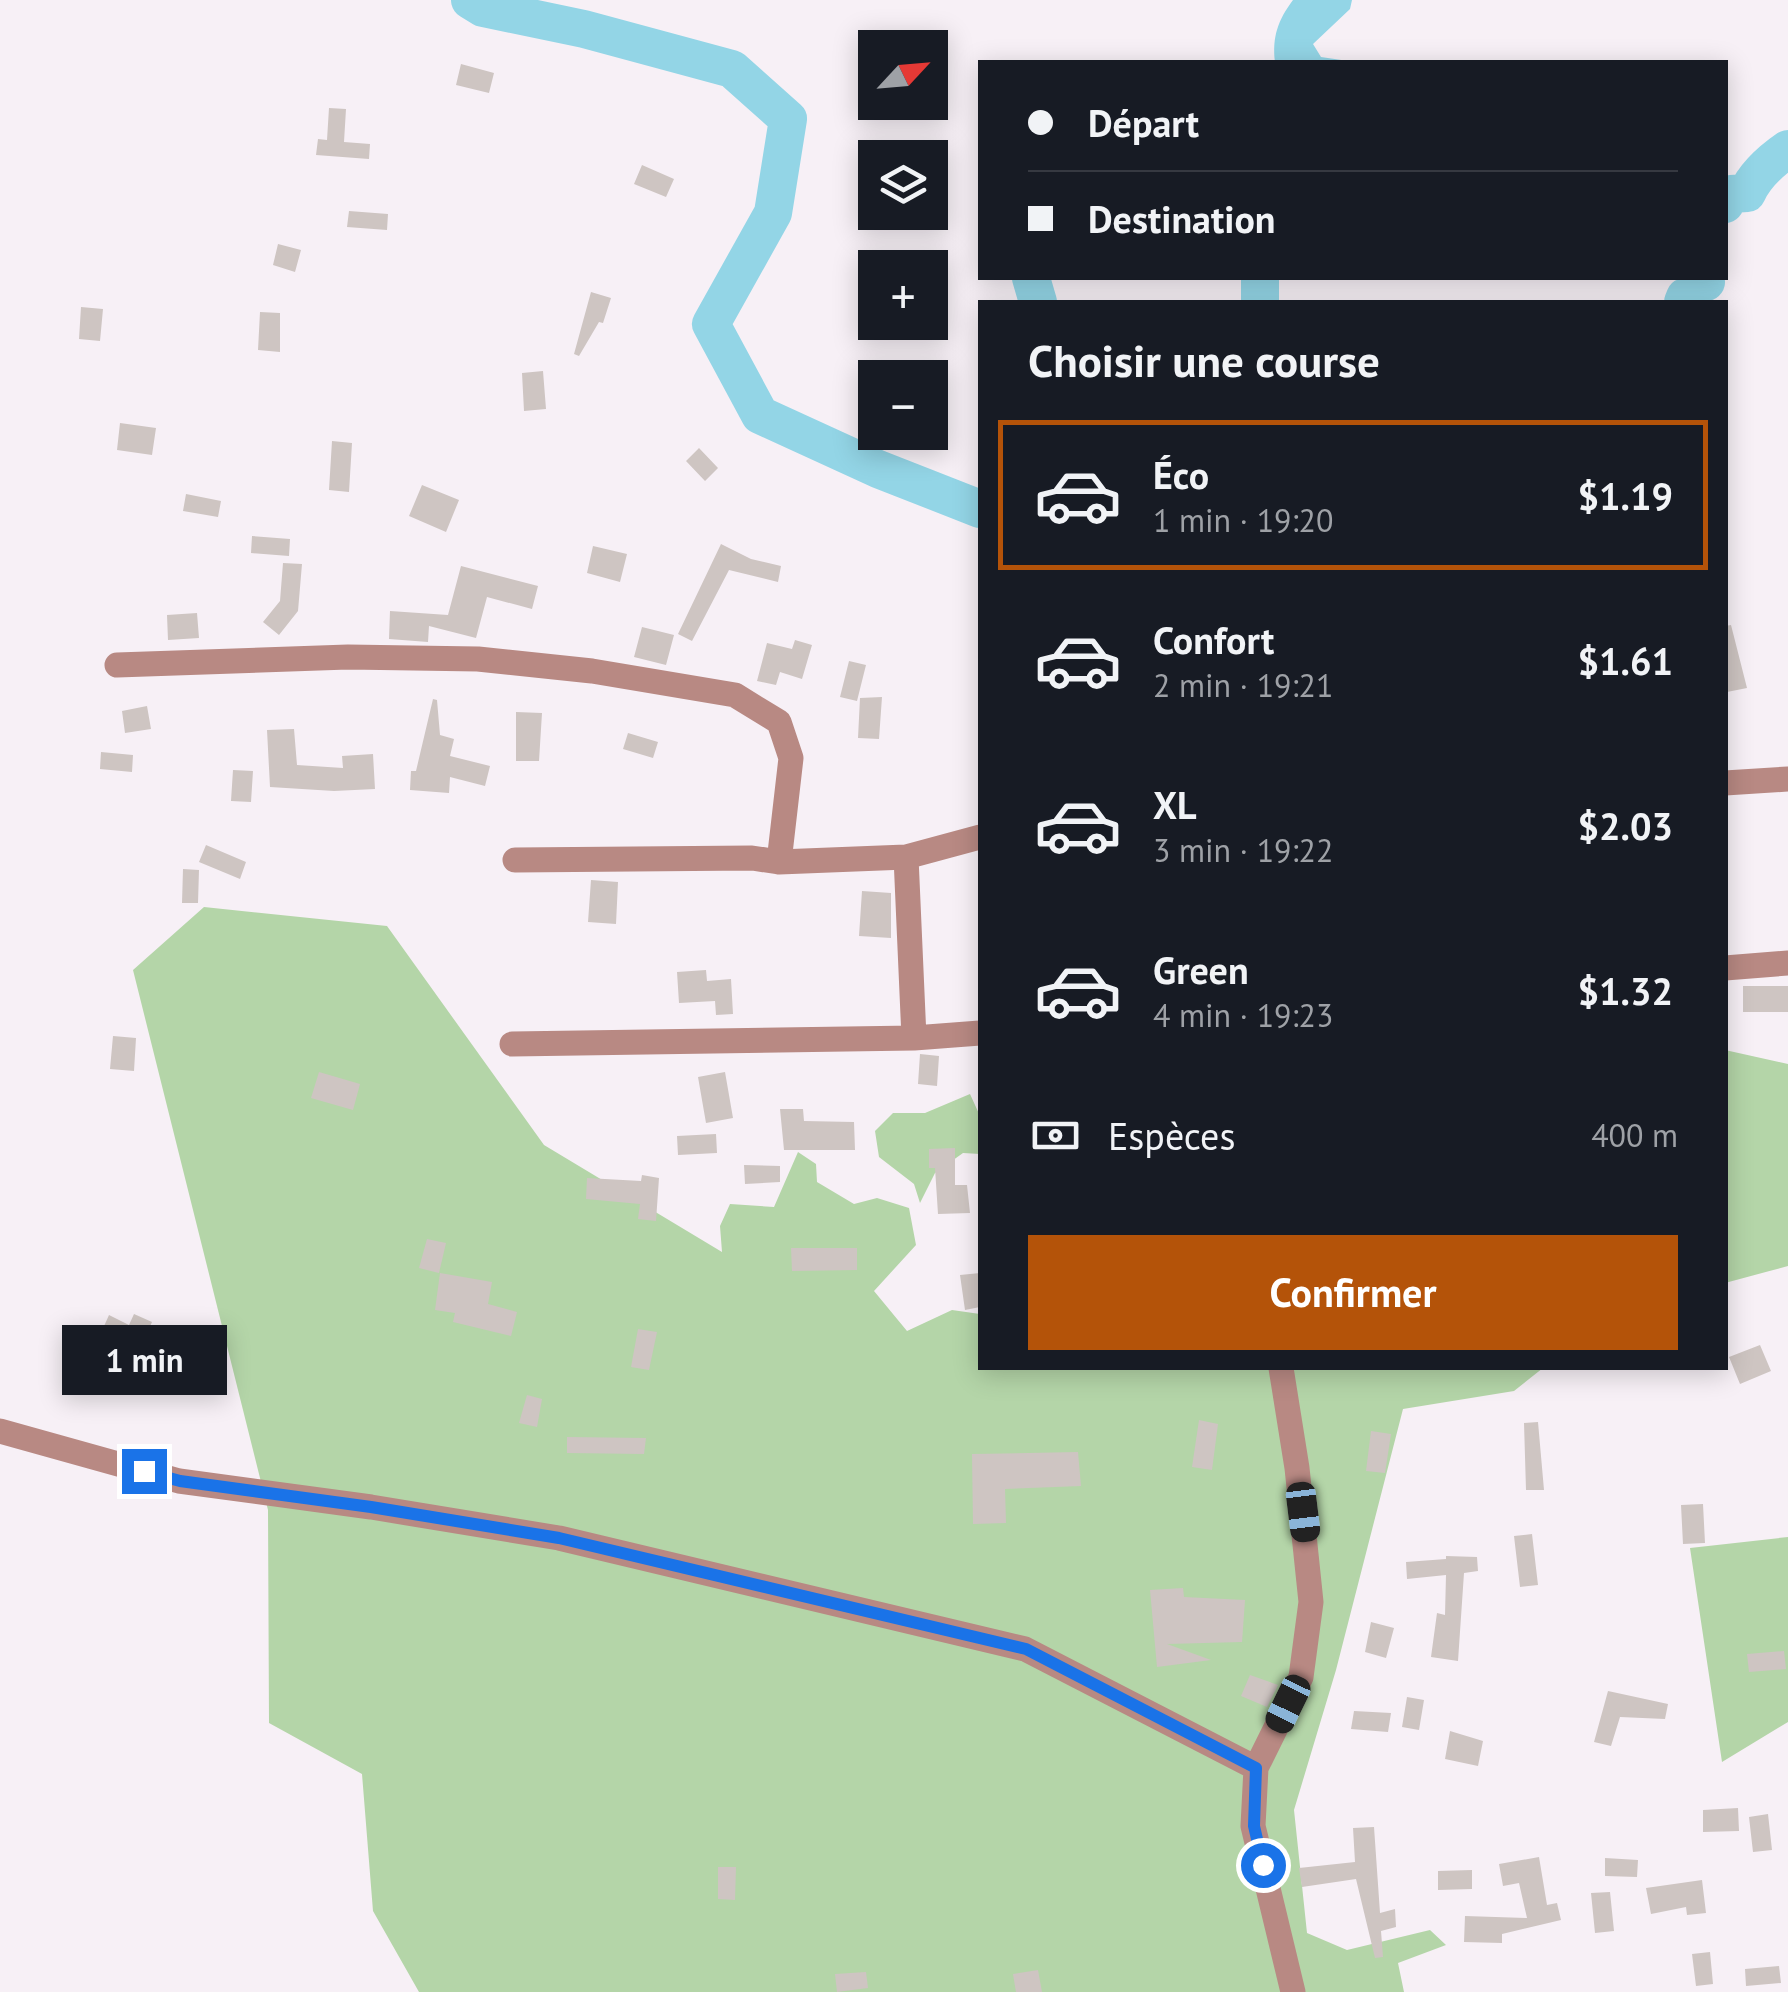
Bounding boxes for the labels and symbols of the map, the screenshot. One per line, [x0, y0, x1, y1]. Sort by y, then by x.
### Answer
north arrow [858, 30, 948, 120]
callout: 1 min [62, 1326, 226, 1396]
route end [122, 1449, 167, 1494]
car [1284, 1480, 1322, 1544]
car [1261, 1670, 1315, 1738]
route start [1241, 1843, 1286, 1888]

